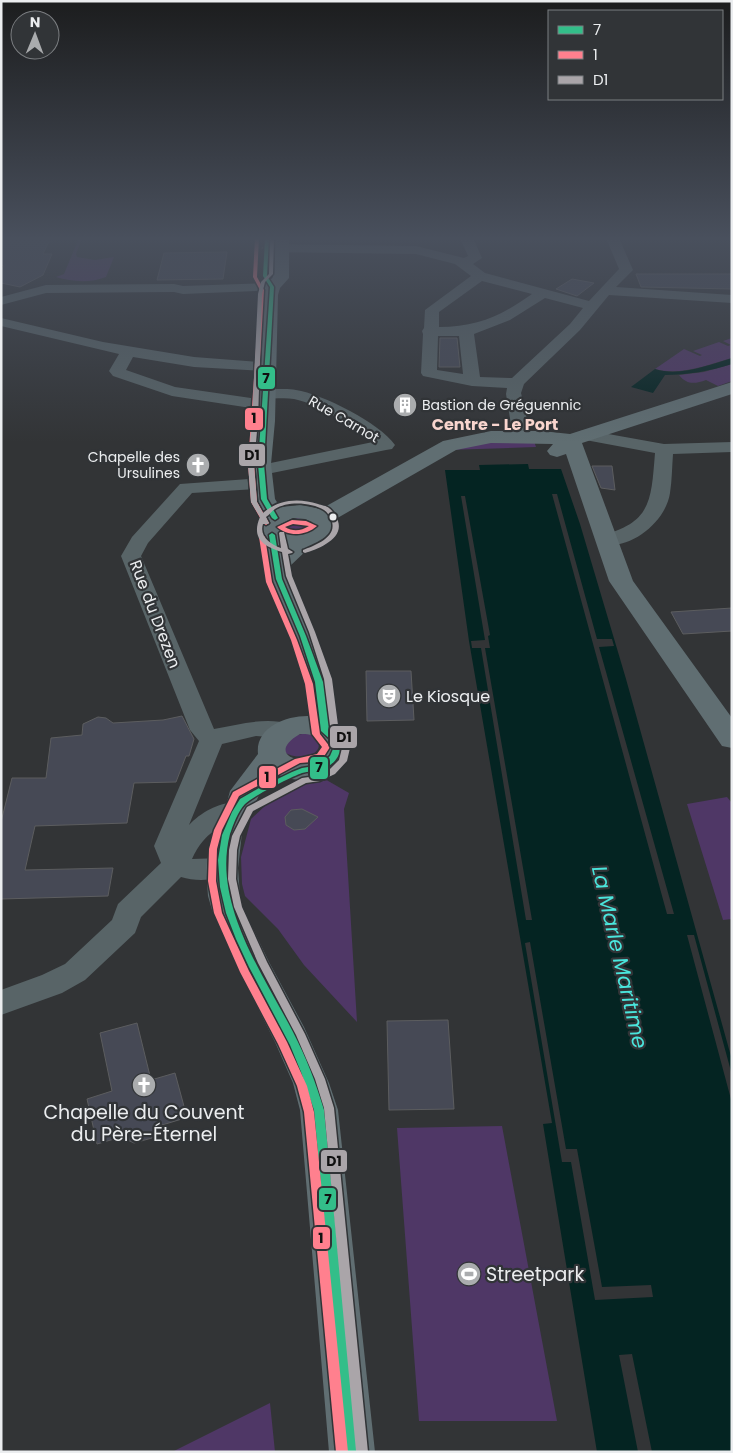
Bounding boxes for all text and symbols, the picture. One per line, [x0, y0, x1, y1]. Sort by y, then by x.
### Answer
north arrow [10, 10, 60, 60]
legend [548, 10, 723, 100]
text: N [30, 12, 41, 32]
text: 7 [593, 19, 601, 40]
text: 1 [593, 44, 598, 65]
text: D1 [593, 69, 608, 90]
line badge: 7 [257, 366, 276, 390]
text: 7 [262, 368, 270, 388]
street label: Rue Carnot [305, 391, 383, 447]
building icon: Bastion de Gréguennic [392, 392, 418, 418]
place label: Bastion de Gréguennic [422, 395, 581, 415]
line badge: 1 [244, 407, 264, 431]
text: 1 [251, 408, 257, 428]
district label: Centre - Le Port [432, 413, 558, 436]
line badge: D1 [238, 443, 266, 467]
text: D1 [244, 445, 260, 465]
place label: Chapelle des Ursulines [88, 447, 180, 483]
church icon: Chapelle des Ursulines [185, 452, 211, 478]
unlabelled marker [328, 512, 338, 522]
street label: Rue du Drezen [124, 557, 186, 671]
theatre icon: Le Kiosque [376, 683, 402, 709]
place label: Le Kiosque [406, 685, 490, 708]
line badge: D1 [329, 725, 358, 749]
text: D1 [336, 727, 352, 747]
line badge: 7 [309, 756, 329, 780]
text: 7 [315, 757, 323, 777]
line badge: 1 [258, 765, 277, 789]
text: 1 [264, 767, 270, 787]
water label: La Marle Maritime [585, 863, 655, 1051]
church icon: Chapelle du Couvent du Père-Éternel [131, 1072, 157, 1098]
place label: Chapelle du Couvent du Père-Éternel [43, 1099, 245, 1148]
line badge: D1 [320, 1149, 348, 1173]
text: D1 [326, 1151, 342, 1171]
line badge: 7 [318, 1187, 337, 1211]
text: 7 [324, 1189, 332, 1209]
line badge: 1 [312, 1226, 331, 1250]
text: 1 [318, 1228, 324, 1248]
sports icon: Streetpark [456, 1261, 482, 1287]
place label: Streetpark [486, 1261, 584, 1288]

